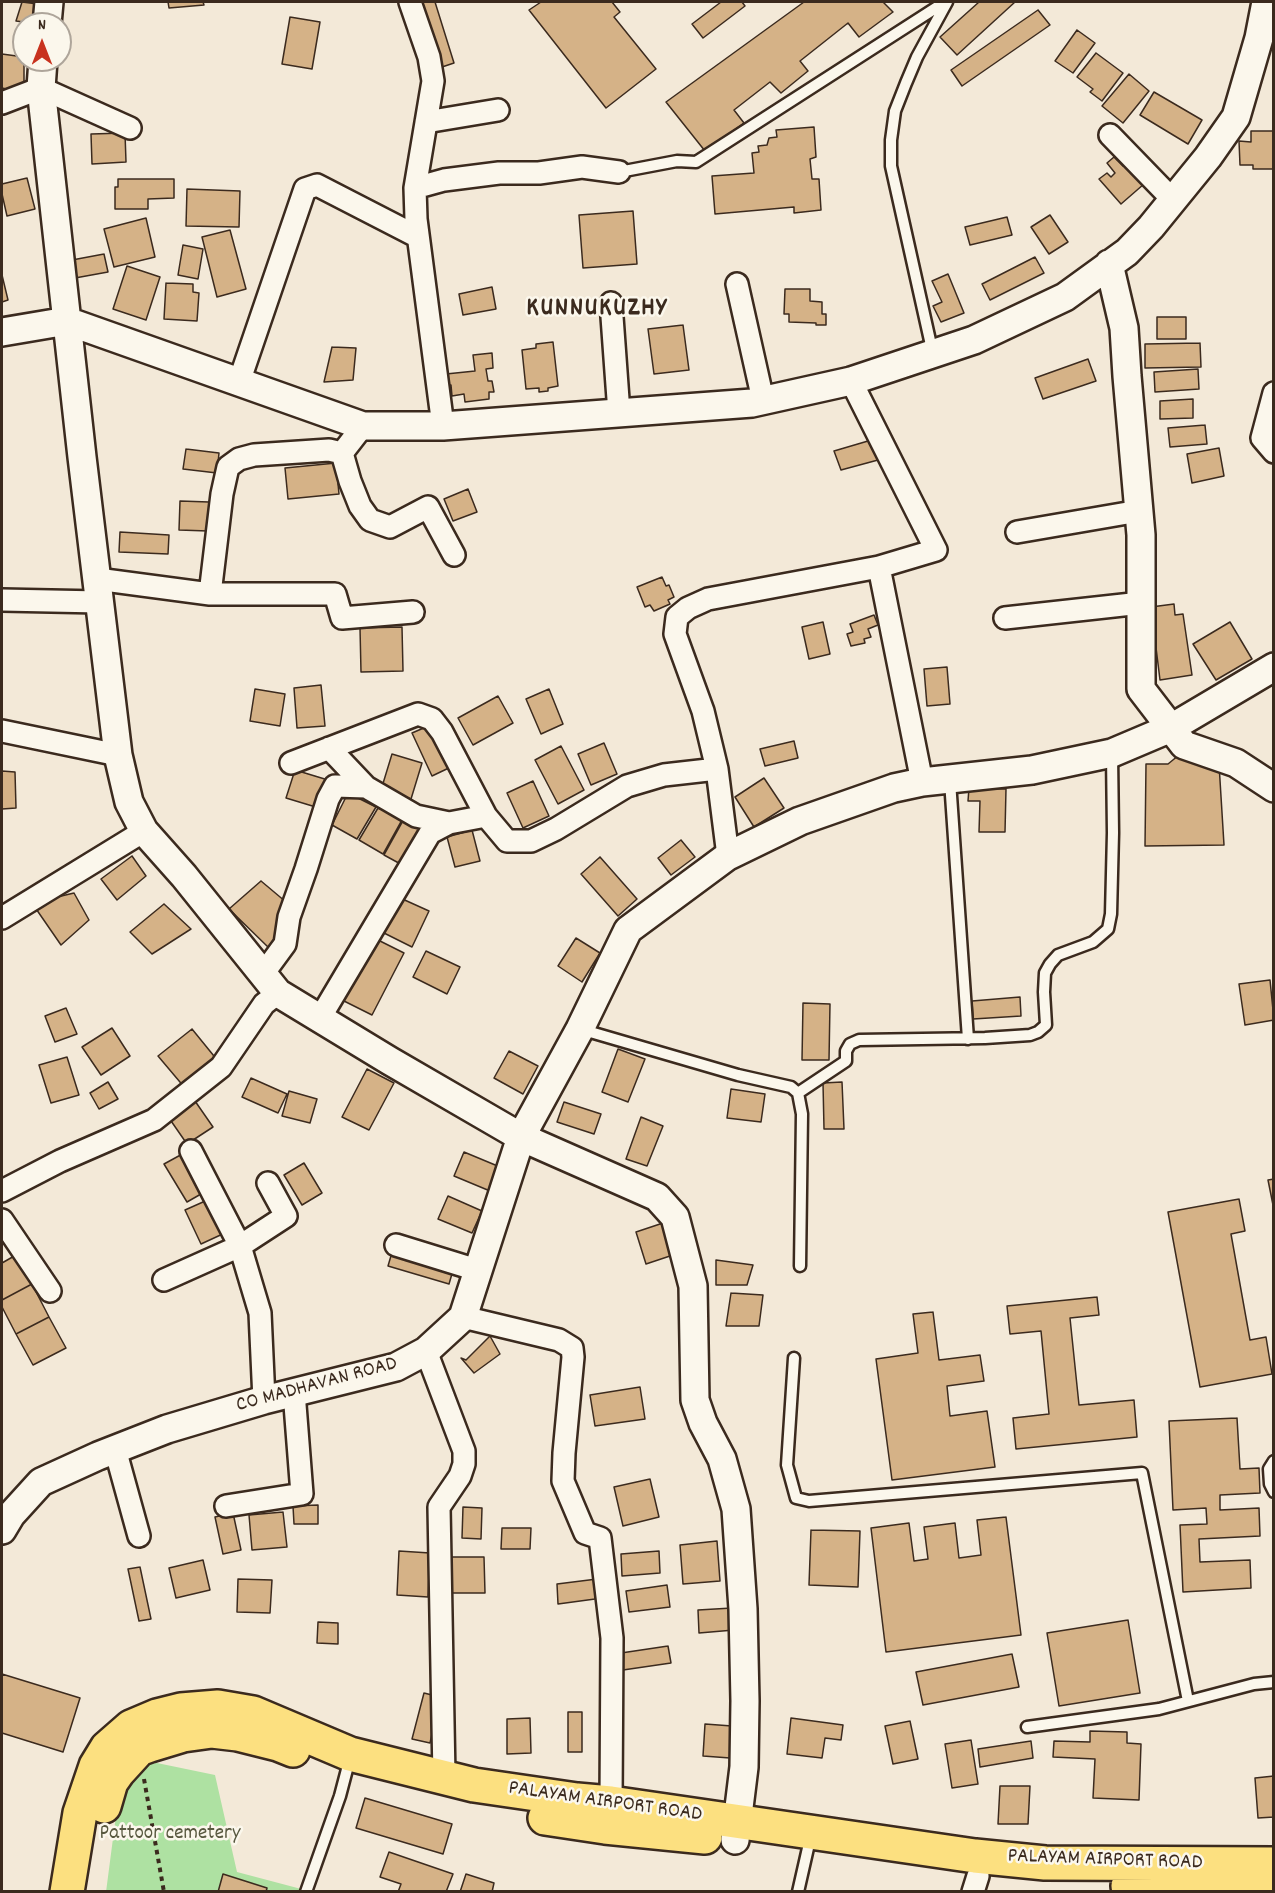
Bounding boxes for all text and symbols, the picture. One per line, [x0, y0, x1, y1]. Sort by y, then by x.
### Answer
north arrow [12, 12, 72, 72]
text: N [38, 14, 46, 37]
district label: KUNNUKUZHY [526, 294, 668, 326]
street label: CO MADHAVAN ROAD [234, 1352, 400, 1420]
street label: PALAYAM AIRPORT ROAD [507, 1777, 703, 1829]
park label: Pattoor cemetery [100, 1822, 240, 1848]
street label: PALAYAM AIRPORT ROAD [1007, 1845, 1203, 1877]

